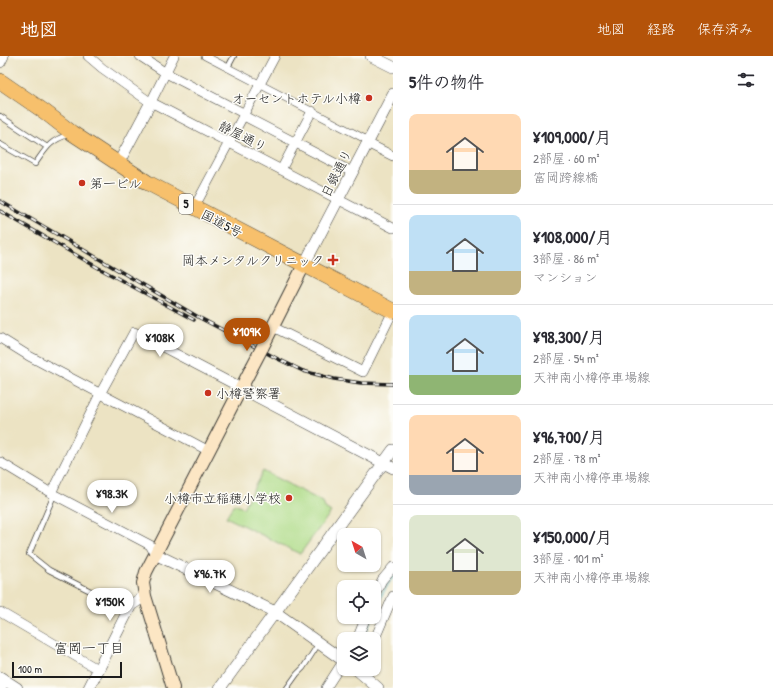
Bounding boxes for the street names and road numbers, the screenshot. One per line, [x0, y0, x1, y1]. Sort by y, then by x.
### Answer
street label: 静屋通り [216, 116, 270, 156]
street label: 日銀通り [316, 146, 356, 200]
road number: 5 [179, 194, 193, 214]
street label: 国道5号 [198, 205, 246, 241]

